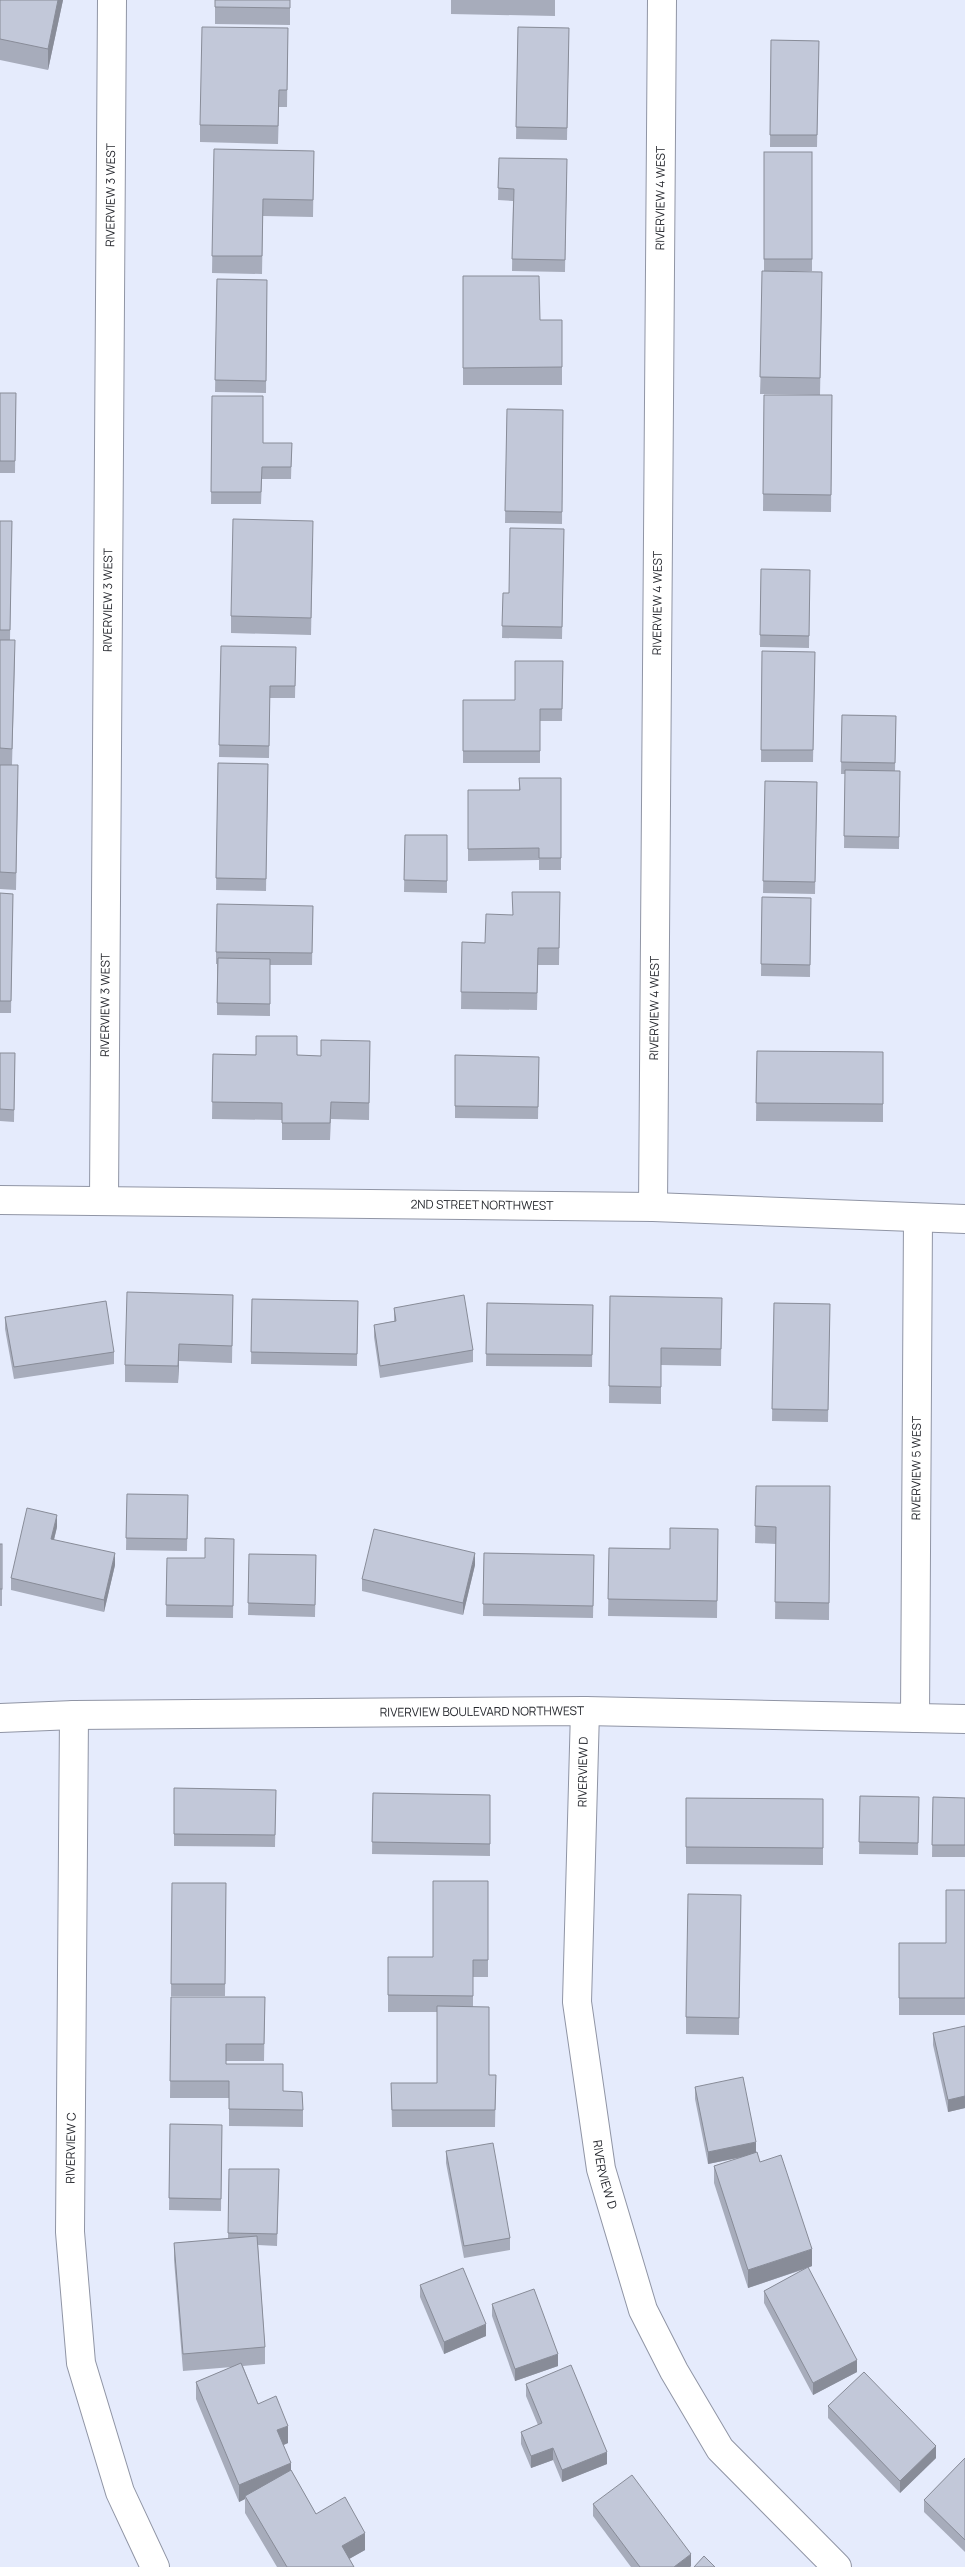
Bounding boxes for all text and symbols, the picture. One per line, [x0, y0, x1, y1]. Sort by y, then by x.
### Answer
street label: RIVERVIEW 3 WEST [101, 142, 119, 247]
street label: RIVERVIEW 4 WEST [651, 145, 669, 250]
street label: RIVERVIEW 3 WEST [99, 547, 116, 652]
street label: RIVERVIEW 4 WEST [648, 550, 666, 655]
street label: RIVERVIEW 3 WEST [96, 952, 114, 1057]
street label: RIVERVIEW 4 WEST [645, 955, 663, 1060]
street label: 2ND STREET NORTHWEST [410, 1195, 554, 1214]
street label: RIVERVIEW 5 WEST [907, 1415, 925, 1520]
street label: RIVERVIEW BOULEVARD NORTHWEST [380, 1702, 585, 1721]
street label: RIVERVIEW D [573, 1737, 592, 1807]
street label: RIVERVIEW C [61, 2112, 80, 2184]
street label: RIVERVIEW D [589, 2139, 621, 2211]

